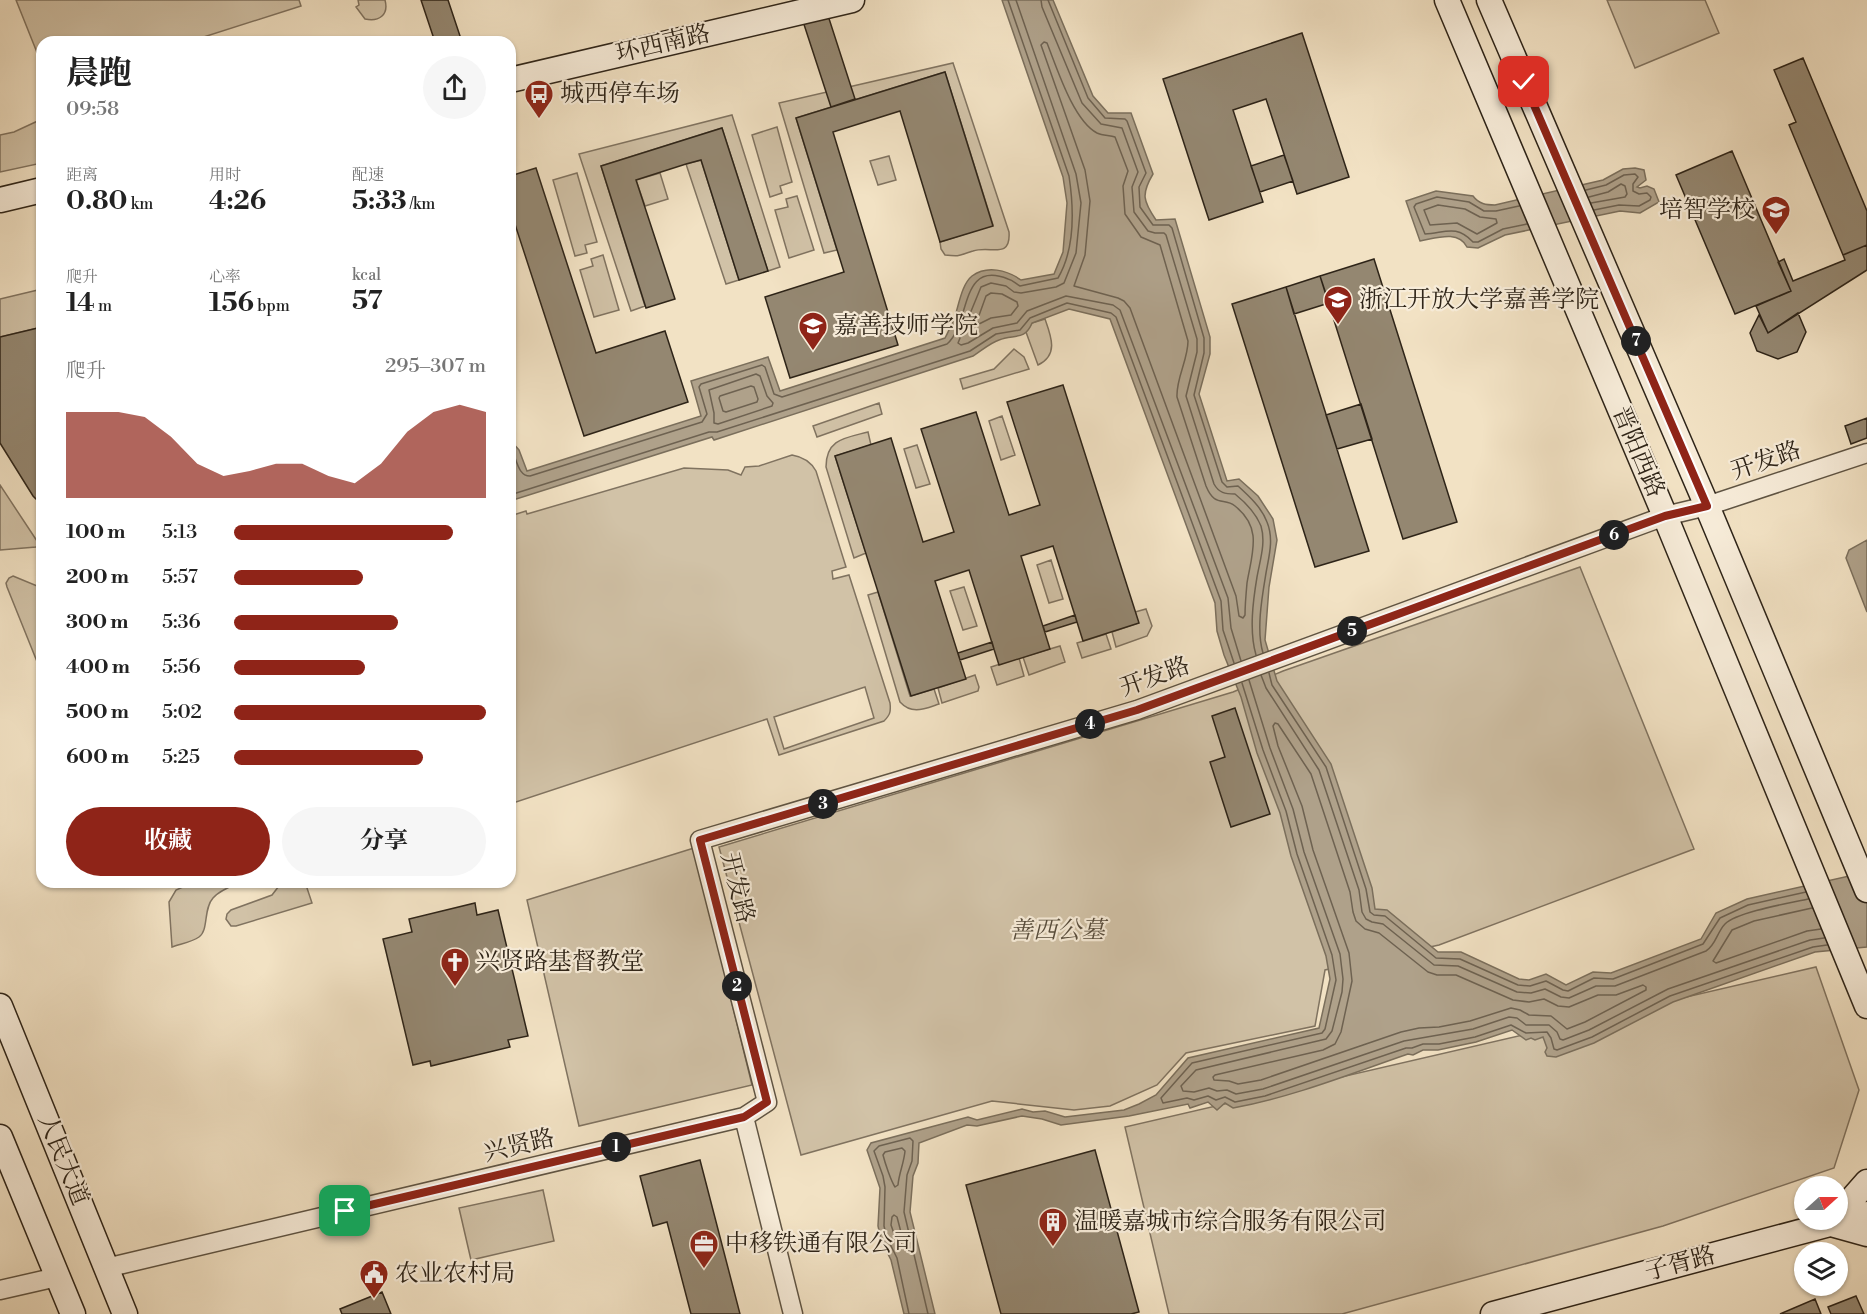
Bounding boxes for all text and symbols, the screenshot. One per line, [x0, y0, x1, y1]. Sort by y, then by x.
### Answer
street label: 环西南路 [613, 19, 713, 69]
text: 晨跑 [66, 54, 132, 95]
button: share [423, 56, 486, 119]
pin [1498, 56, 1549, 107]
icon: check [1507, 65, 1540, 98]
bus stop icon: 城西停车场 [523, 78, 555, 120]
place label: 城西停车场 [560, 79, 680, 109]
text: 09:58 [66, 97, 119, 122]
text: 距离 [66, 165, 98, 185]
text: 用时 [209, 165, 241, 185]
text: 配速 [352, 165, 384, 185]
text: 0.80 [66, 185, 128, 217]
text: 4:26 [209, 185, 266, 217]
text: 5:33 [352, 185, 407, 217]
text: km [128, 194, 153, 214]
text: /km [407, 194, 435, 214]
school or university icon: 培智学校 [1760, 194, 1792, 236]
place label: 培智学校 [1659, 195, 1755, 225]
text: kcal [352, 265, 381, 285]
text: 爬升 [66, 267, 98, 287]
text: 心率 [209, 267, 241, 287]
school or university icon: 浙江开放大学嘉善学院 [1322, 284, 1354, 326]
text: 57 [352, 285, 383, 317]
place label: 浙江开放大学嘉善学院 [1359, 285, 1599, 315]
text: 14 [66, 287, 95, 319]
text: 156 [209, 287, 254, 319]
text: m [95, 296, 112, 316]
text: bpm [254, 296, 290, 316]
school or university icon: 嘉善技师学院 [797, 310, 829, 352]
place label: 嘉善技师学院 [834, 311, 978, 341]
pin: 7 [1621, 326, 1651, 356]
text: 7 [1631, 331, 1641, 351]
text: 295–307 m [385, 354, 486, 379]
text: 爬升 [66, 359, 106, 384]
street label: 晋阳西路 [1605, 402, 1671, 502]
street label: 开发路 [1727, 435, 1805, 487]
text: 100 m [66, 520, 125, 545]
text: 5:13 [162, 520, 197, 545]
pin: 6 [1599, 520, 1629, 550]
text: 6 [1609, 525, 1619, 545]
text: 200 m [66, 565, 129, 590]
text: 5:57 [162, 565, 198, 590]
text: 300 m [66, 610, 129, 635]
text: 5:36 [162, 610, 201, 635]
pin: 5 [1337, 616, 1367, 646]
text: 5 [1347, 621, 1357, 641]
street label: 开发路 [1116, 651, 1194, 703]
text: 400 m [66, 655, 130, 680]
text: 5:56 [162, 655, 201, 680]
text: 500 m [66, 700, 129, 725]
text: 5:02 [162, 700, 202, 725]
pin: 4 [1075, 709, 1105, 739]
text: 4 [1085, 714, 1095, 734]
text: 600 m [66, 745, 129, 770]
text: 5:25 [162, 745, 200, 770]
pin: 3 [808, 789, 838, 819]
text: 3 [818, 794, 828, 814]
button: 收藏 [66, 807, 270, 876]
button: 分享 [282, 807, 486, 876]
street label: 开发路 [714, 849, 760, 927]
park label: 善西公墓 [1009, 916, 1109, 946]
church icon: 兴贤路基督教堂 [439, 946, 471, 988]
place label: 兴贤路基督教堂 [476, 947, 644, 977]
pin: 2 [722, 971, 752, 1001]
text: 2 [732, 976, 742, 996]
street label: 人民大道 [31, 1110, 95, 1210]
street label: 兴贤路 [481, 1123, 557, 1169]
pin: 1 [601, 1132, 631, 1162]
text: 1 [612, 1137, 620, 1157]
north arrow [1794, 1176, 1848, 1230]
map controls [1794, 1176, 1848, 1296]
pin [319, 1185, 370, 1236]
icon: arrive [328, 1194, 361, 1227]
building icon: 温暖嘉城市综合服务有限公司 [1037, 1206, 1069, 1248]
place label: 温暖嘉城市综合服务有限公司 [1074, 1207, 1386, 1237]
office icon: 中移铁通有限公司 [688, 1228, 720, 1270]
place label: 中移铁通有限公司 [725, 1229, 917, 1259]
street label: 子胥路 [1641, 1240, 1719, 1288]
button: layers [1794, 1242, 1848, 1296]
public building icon: 农业农村局 [358, 1258, 390, 1300]
place label: 农业农村局 [395, 1259, 515, 1289]

